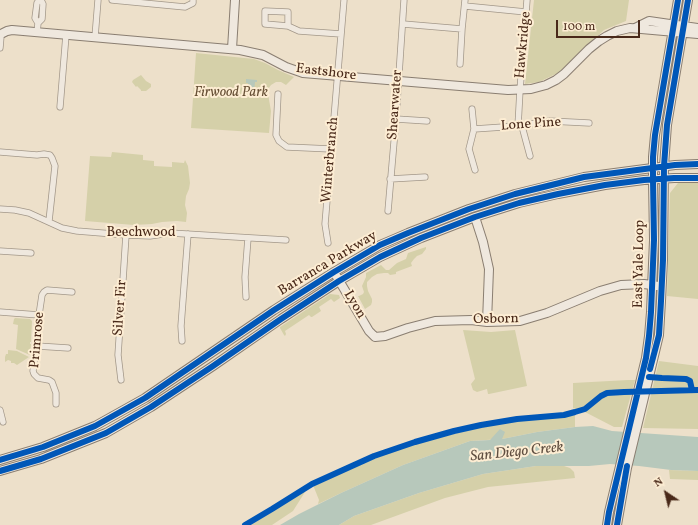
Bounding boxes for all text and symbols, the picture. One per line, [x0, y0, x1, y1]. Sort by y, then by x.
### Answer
street label: Hawkridge [513, 11, 535, 79]
scale bar [558, 12, 642, 38]
text: 100 m [563, 19, 595, 35]
street label: Eastshore [295, 61, 357, 85]
street label: Shearwater [385, 69, 407, 141]
park label: Firwood Park [194, 85, 268, 101]
street label: Lone Pine [500, 115, 562, 135]
street label: Winterbranch [319, 116, 343, 204]
street label: East Yale Loop [631, 220, 649, 308]
street label: Beechwood [106, 225, 176, 241]
street label: Barranca Parkway [276, 228, 380, 300]
street label: Silver Fir [111, 279, 131, 337]
street label: Lyon [339, 288, 369, 322]
street label: Primrose [27, 311, 49, 369]
street label: Osborn [473, 311, 519, 329]
water label: San Diego Creek [470, 439, 564, 467]
north arrow [646, 473, 686, 513]
text: N [651, 474, 666, 491]

